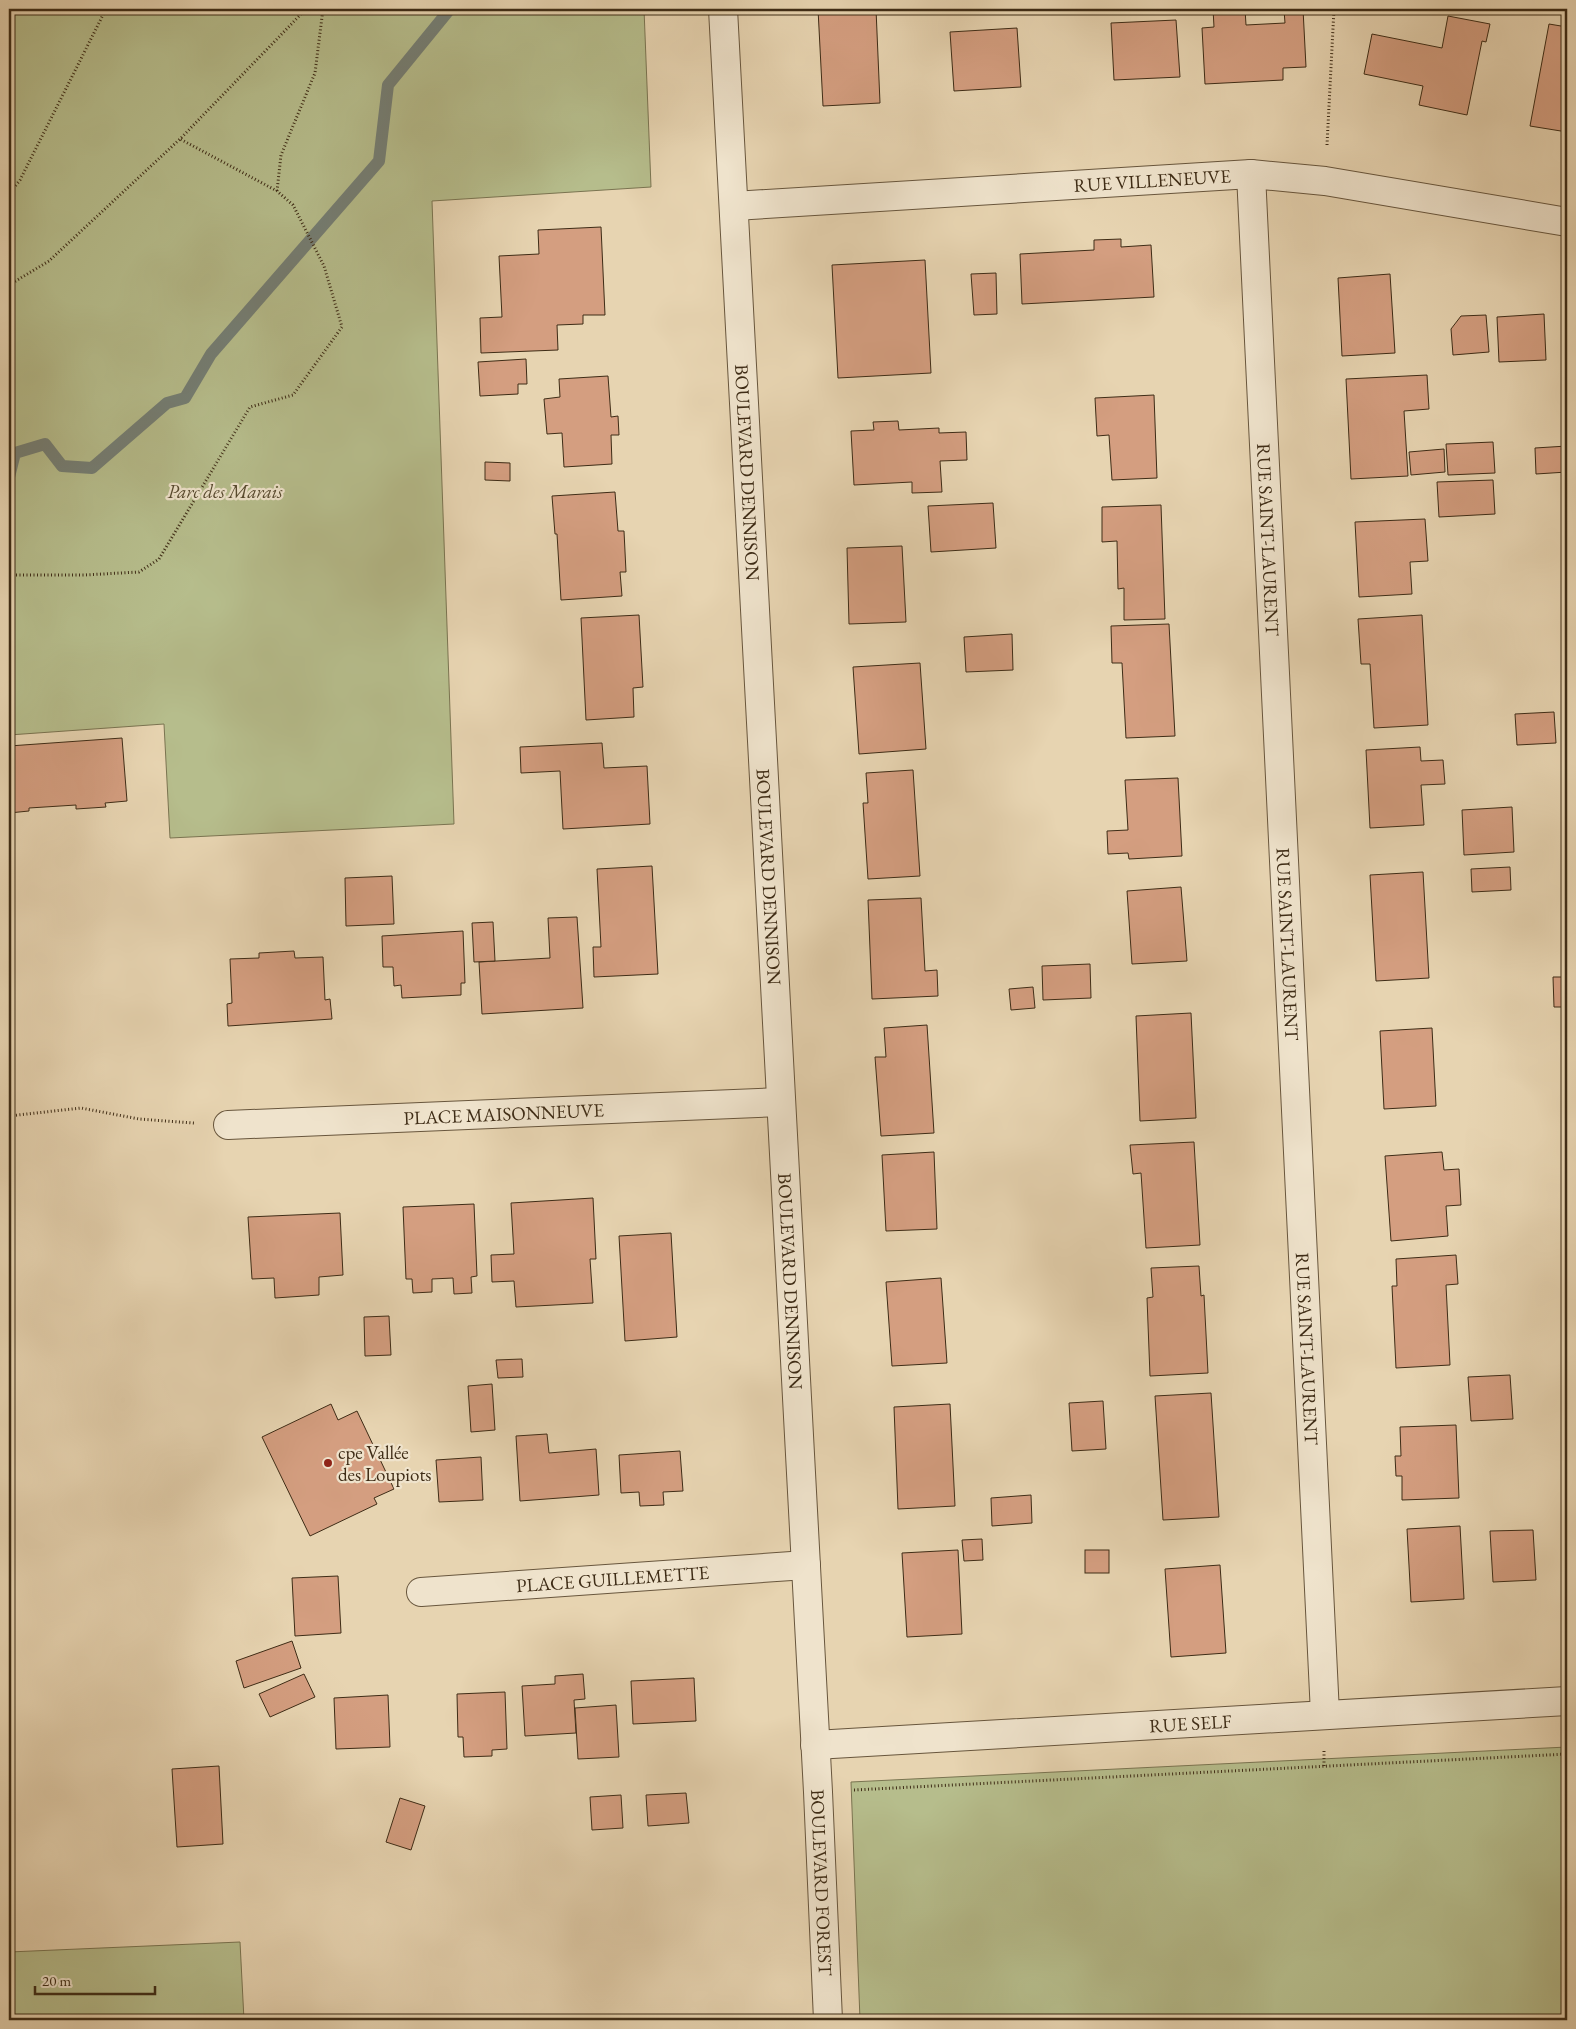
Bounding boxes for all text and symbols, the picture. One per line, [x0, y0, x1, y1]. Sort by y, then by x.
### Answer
street label: RUE VILLENEUVE [1073, 163, 1232, 198]
street label: BOULEVARD DENNISON [729, 363, 765, 581]
street label: RUE SAINT-LAURENT [1251, 443, 1285, 637]
park label: Parc des Marais [167, 479, 283, 504]
street label: BOULEVARD DENNISON [750, 768, 787, 986]
street label: RUE SAINT-LAURENT [1270, 847, 1305, 1041]
street label: PLACE MAISONNEUVE [403, 1097, 605, 1131]
street label: BOULEVARD DENNISON [772, 1172, 809, 1390]
street label: RUE SAINT-LAURENT [1290, 1252, 1324, 1446]
place label: cpe Vallée des Loupiots [338, 1440, 432, 1487]
marker: cpe Vallée des Loupiots [322, 1457, 334, 1469]
street label: PLACE GUILLEMETTE [515, 1560, 710, 1598]
street label: RUE SELF [1148, 1709, 1233, 1738]
street label: BOULEVARD FOREST [805, 1789, 838, 1977]
scale bar [35, 1964, 155, 1996]
text: 20 m [42, 1971, 71, 1990]

